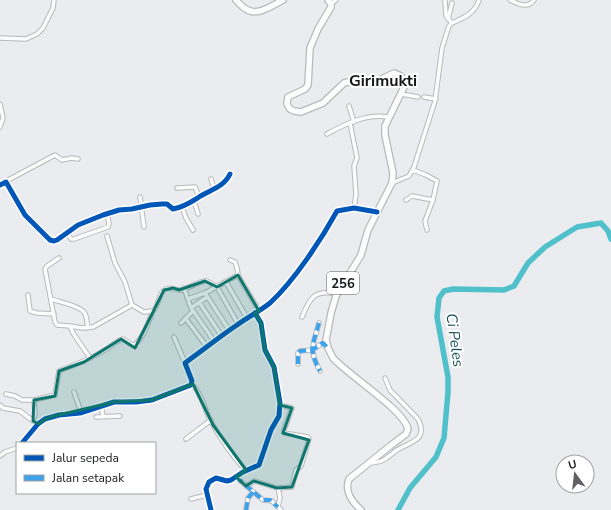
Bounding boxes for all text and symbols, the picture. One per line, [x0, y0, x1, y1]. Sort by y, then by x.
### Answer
district label: Girimukti [349, 70, 417, 92]
road number: 256 [327, 272, 359, 294]
water label: Ci Peles [441, 312, 469, 368]
legend [16, 442, 156, 494]
text: Jalur sepeda [51, 450, 119, 466]
north arrow [555, 454, 595, 494]
text: U [567, 457, 578, 473]
text: Jalan setapak [51, 470, 125, 486]

